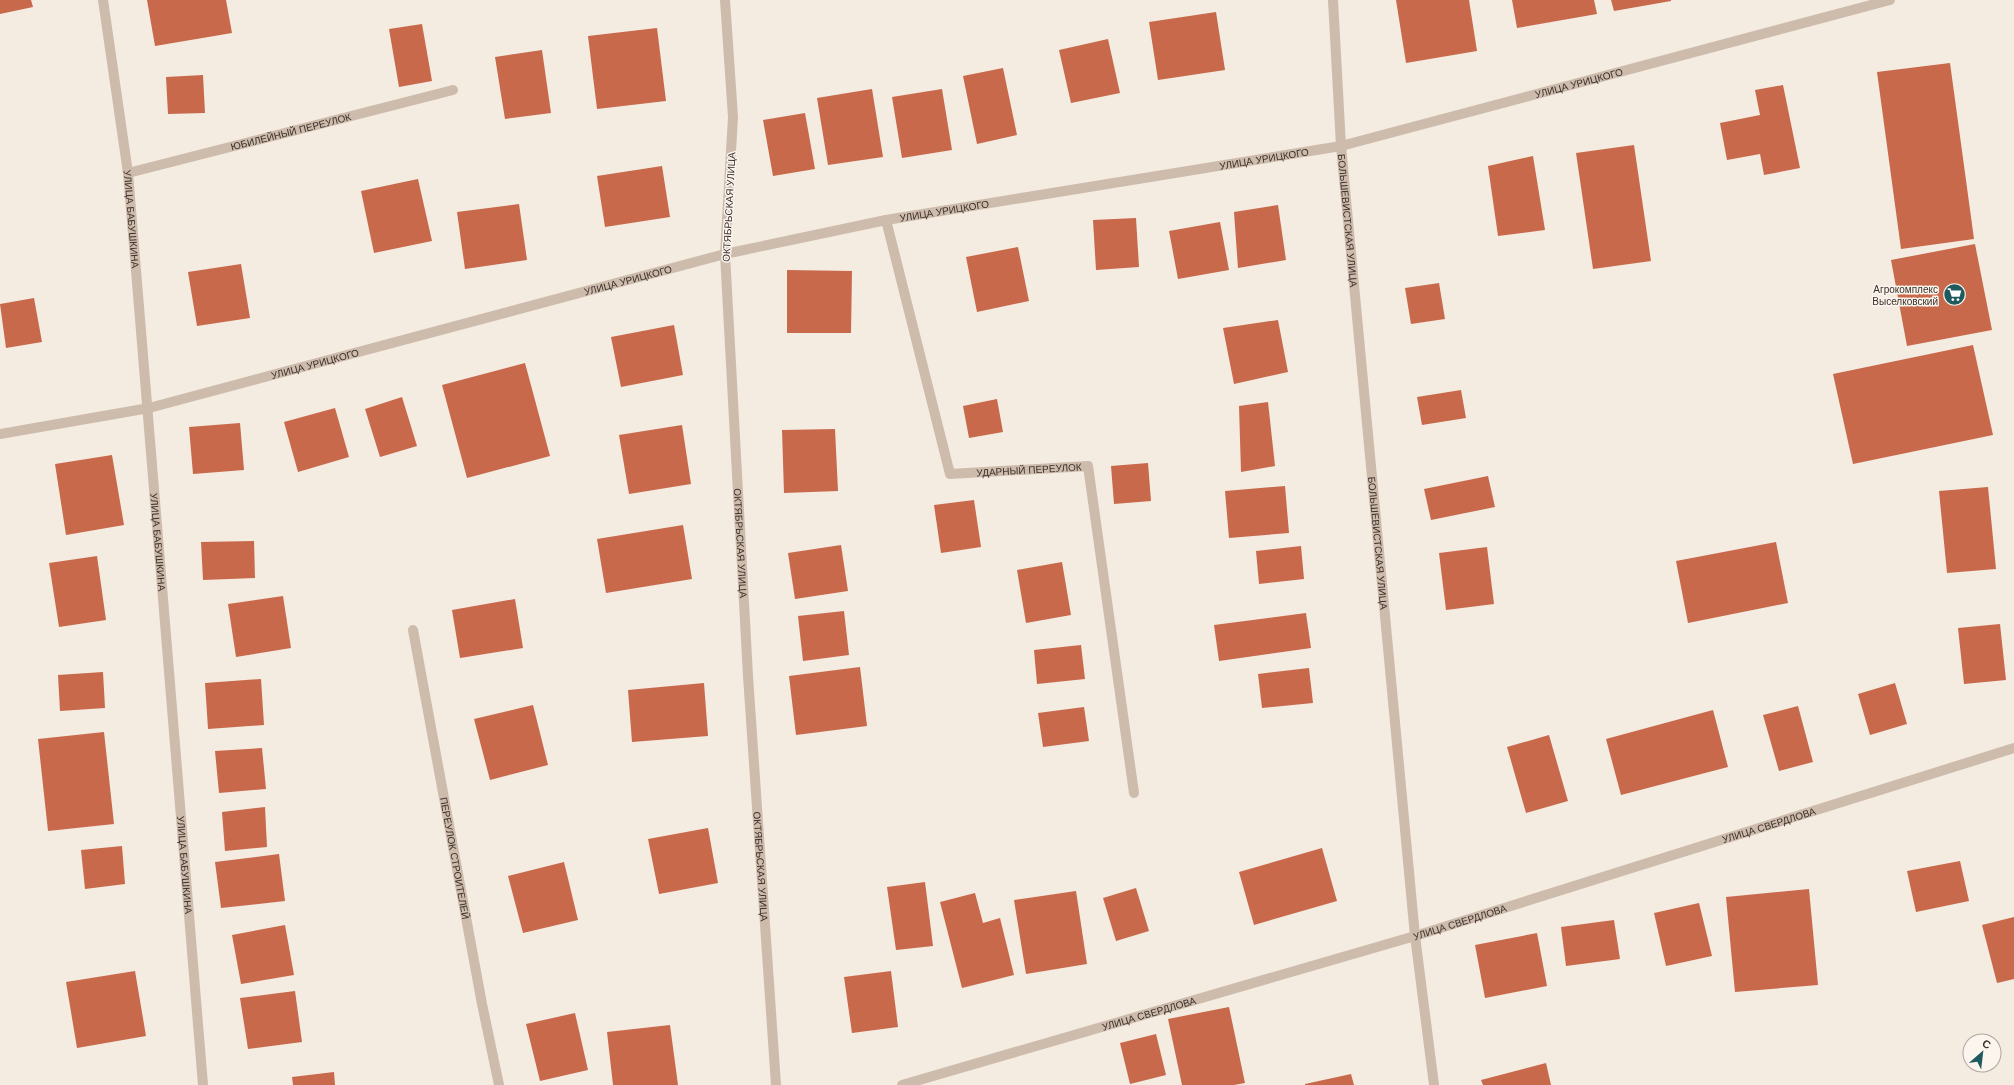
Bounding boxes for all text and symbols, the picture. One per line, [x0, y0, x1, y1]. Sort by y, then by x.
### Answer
street label: УЛИЦА УРИЦКОГО [1534, 66, 1624, 100]
street label: ЮБИЛЕЙНЫЙ ПЕРЕУЛОК [229, 111, 352, 152]
street label: УЛИЦА УРИЦКОГО [1218, 146, 1310, 171]
street label: ОКТЯБРЬСКАЯ УЛИЦА [721, 152, 737, 262]
street label: БОЛЬШЕВИСТСКАЯ УЛИЦА [1336, 153, 1360, 288]
street label: УЛИЦА БАБУШКИНА [122, 169, 141, 269]
street label: УЛИЦА УРИЦКОГО [899, 198, 990, 223]
street label: УЛИЦА УРИЦКОГО [583, 263, 673, 297]
supermarket icon: Агрокомплекс Выселковский [1941, 282, 1967, 308]
place label: Агрокомплекс Выселковский [1872, 284, 1938, 307]
street label: УЛИЦА УРИЦКОГО [270, 347, 360, 381]
street label: УДАРНЫЙ ПЕРЕУЛОК [976, 461, 1082, 478]
street label: БОЛЬШЕВИСТСКАЯ УЛИЦА [1366, 476, 1390, 610]
street label: ОКТЯБРЬСКАЯ УЛИЦА [732, 488, 749, 599]
street label: УЛИЦА БАБУШКИНА [149, 492, 168, 592]
street label: ПЕРЕУЛОК СТРОИТЕЛЕЙ [438, 796, 473, 920]
street label: УЛИЦА СВЕРДЛОВА [1721, 805, 1817, 845]
street label: ОКТЯБРЬСКАЯ УЛИЦА [752, 811, 770, 922]
street label: УЛИЦА БАБУШКИНА [175, 815, 194, 915]
street label: УЛИЦА СВЕРДЛОВА [1412, 902, 1508, 942]
street label: УЛИЦА СВЕРДЛОВА [1101, 994, 1197, 1032]
north arrow [1962, 1033, 2002, 1073]
text: С [1980, 1037, 1993, 1051]

